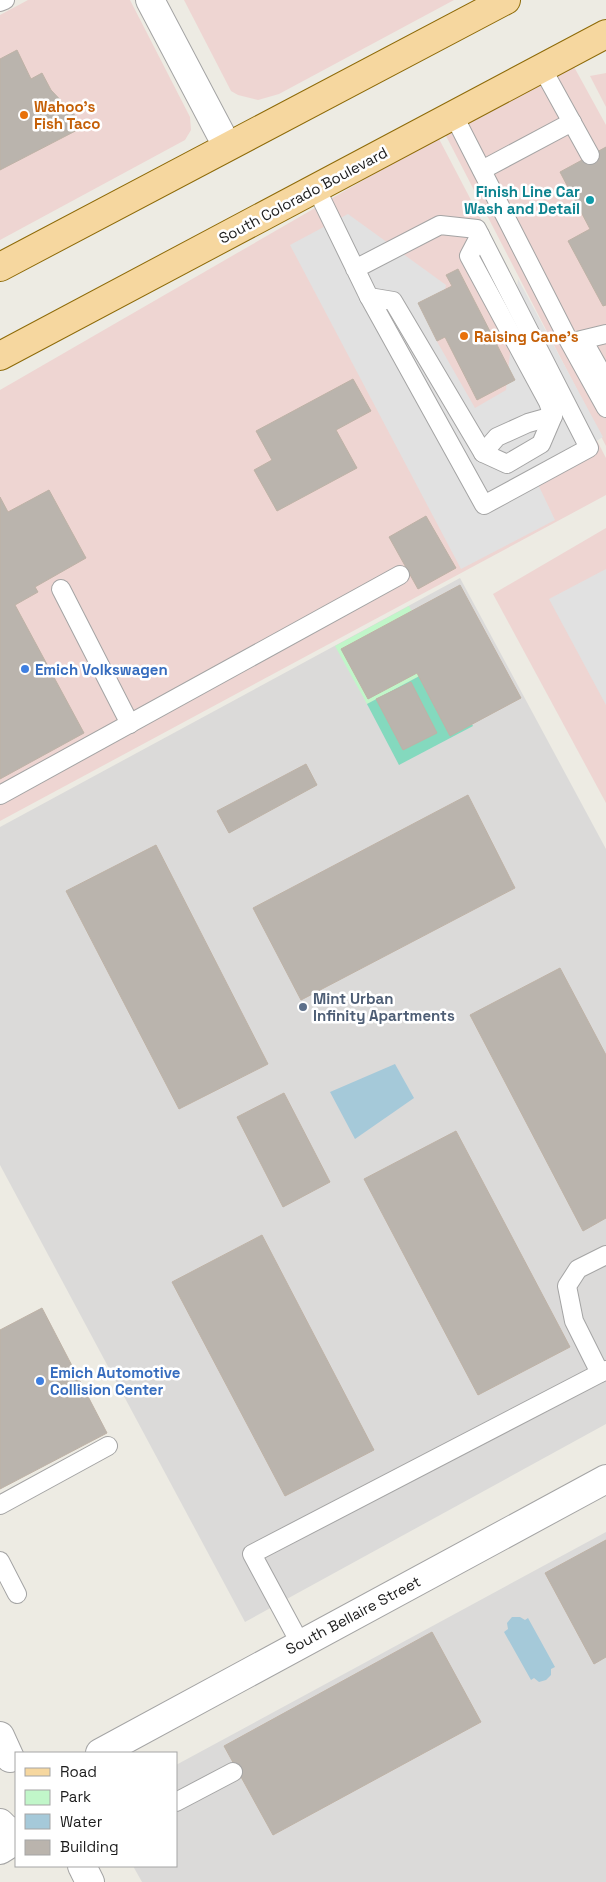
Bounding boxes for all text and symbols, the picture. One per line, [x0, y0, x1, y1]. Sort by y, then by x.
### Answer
place label: Wahoo's Fish Taco [34, 97, 100, 133]
marker: Wahoo's Fish Taco [18, 109, 30, 121]
street label: South Colorado Boulevard [215, 142, 391, 248]
place label: Finish Line Car Wash and Detail [464, 182, 580, 218]
marker: Finish Line Car Wash and Detail [584, 194, 596, 206]
place label: Raising Cane's [474, 327, 579, 346]
marker: Raising Cane's [458, 330, 470, 342]
place label: Emich Volkswagen [35, 660, 168, 679]
marker: Emich Volkswagen [19, 663, 31, 675]
place label: Mint Urban Infinity Apartments [313, 989, 455, 1025]
marker: Mint Urban Infinity Apartments [297, 1001, 309, 1013]
place label: Emich Automotive Collision Center [50, 1363, 181, 1399]
marker: Emich Automotive Collision Center [34, 1375, 46, 1387]
street label: South Bellaire Street [282, 1571, 424, 1659]
legend [15, 1752, 178, 1867]
text: Road [60, 1762, 97, 1781]
text: Park [60, 1787, 91, 1806]
text: Water [60, 1812, 103, 1831]
text: Building [60, 1837, 119, 1856]

